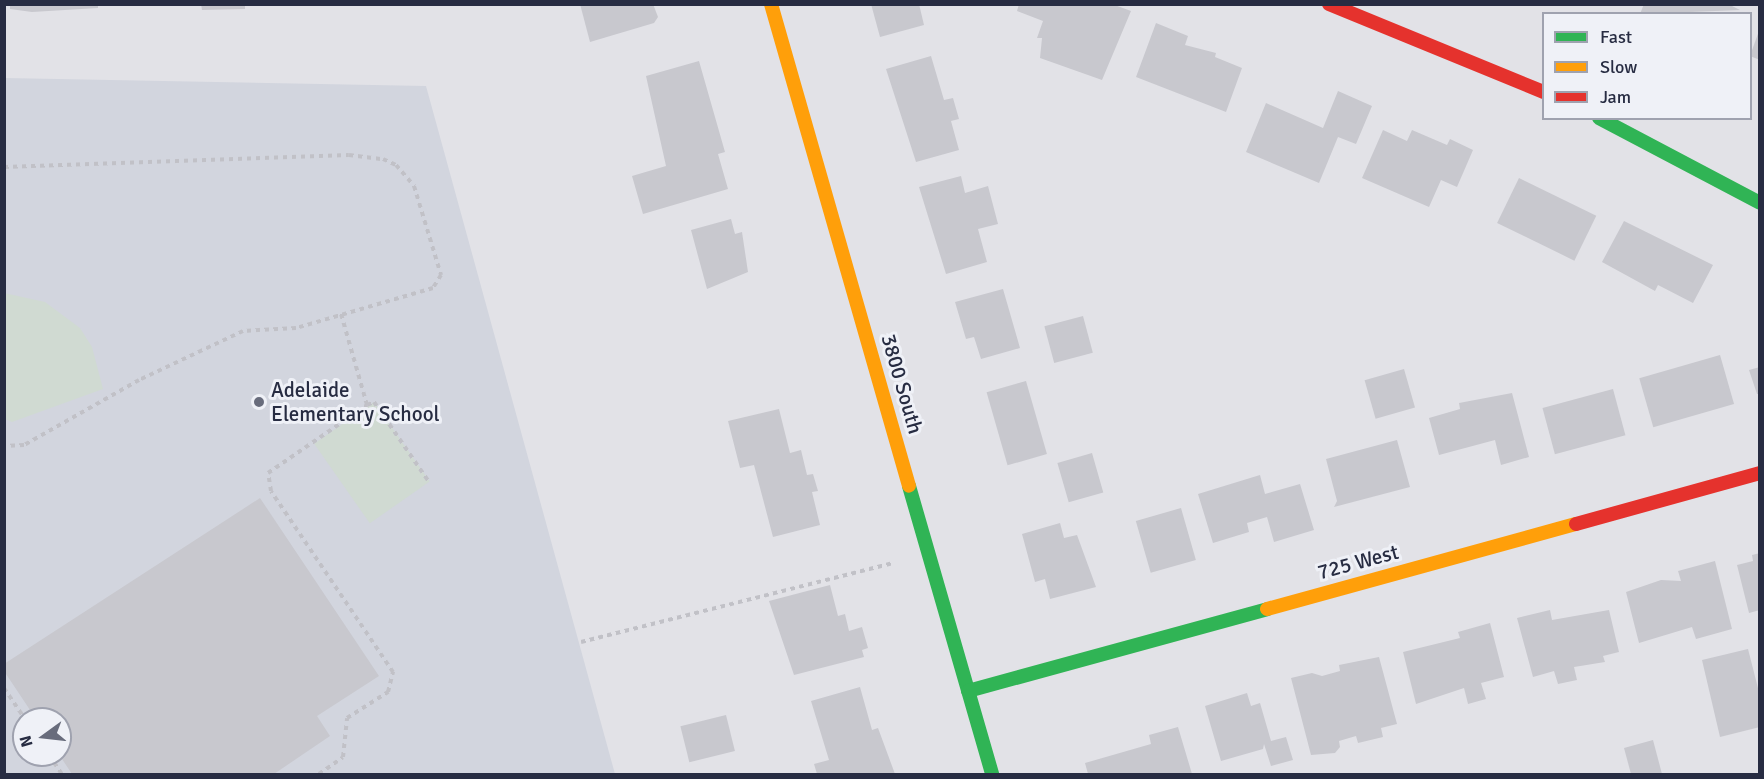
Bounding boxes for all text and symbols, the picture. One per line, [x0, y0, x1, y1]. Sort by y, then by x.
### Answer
legend [1542, 12, 1752, 120]
text: Fast [1600, 26, 1632, 48]
text: Slow [1600, 56, 1637, 78]
text: Jam [1600, 86, 1631, 108]
street label: 3800 South [876, 331, 928, 437]
place label: Adelaide Elementary School [271, 377, 440, 427]
marker: Adelaide Elementary School [252, 395, 266, 409]
street label: 725 West [1315, 539, 1401, 585]
north arrow [12, 707, 72, 767]
text: N [15, 733, 38, 749]

